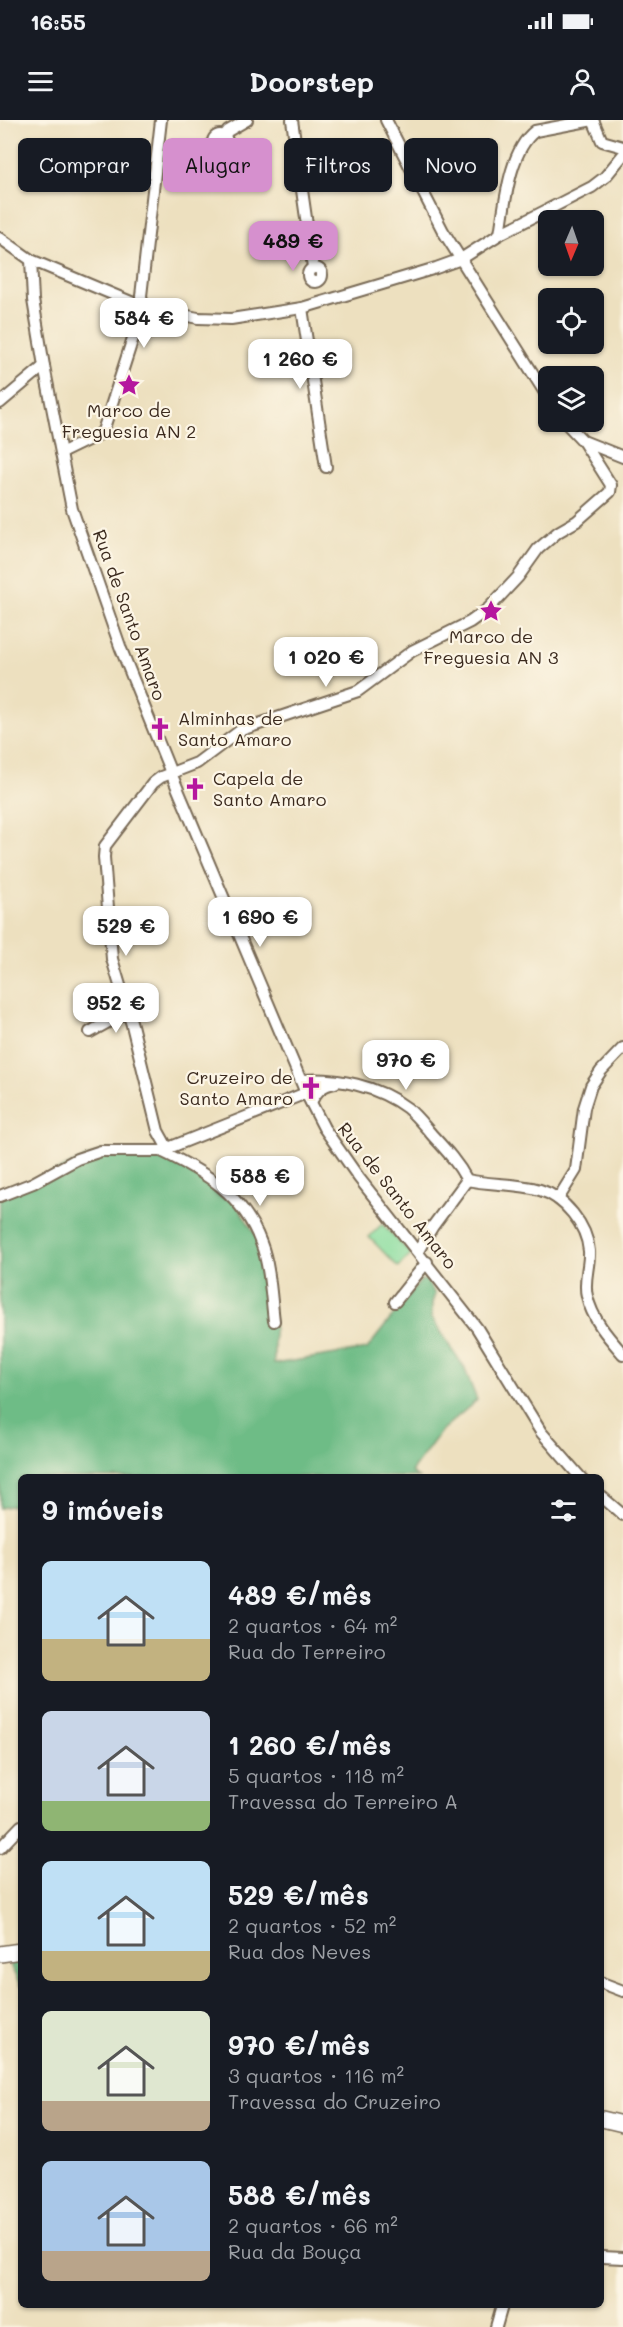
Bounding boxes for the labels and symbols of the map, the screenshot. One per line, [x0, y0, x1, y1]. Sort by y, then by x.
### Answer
north arrow [538, 210, 604, 276]
pin: 489 € [251, 221, 335, 272]
pin: 584 € [102, 298, 186, 349]
pin: 1 260 € [245, 339, 355, 390]
place icon: Marco de Freguesia AN 2 [116, 372, 142, 398]
place label: Marco de Freguesia AN 2 [62, 398, 196, 443]
street label: Rua de Santo Amaro [88, 526, 172, 704]
place icon: Marco de Freguesia AN 3 [478, 598, 504, 624]
place label: Marco de Freguesia AN 3 [424, 624, 558, 669]
pin: 1 020 € [271, 637, 381, 688]
place label: Alminhas de Santo Amaro [178, 706, 292, 751]
church icon: Alminhas de Santo Amaro [147, 716, 173, 742]
place label: Capela de Santo Amaro [213, 766, 327, 811]
church icon: Capela de Santo Amaro [182, 776, 208, 802]
pin: 1 690 € [205, 897, 315, 948]
pin: 529 € [84, 906, 168, 957]
pin: 952 € [74, 983, 158, 1034]
pin: 970 € [364, 1040, 448, 1091]
place label: Cruzeiro de Santo Amaro [180, 1065, 293, 1110]
church icon: Cruzeiro de Santo Amaro [298, 1075, 324, 1101]
street label: Rua de Santo Amaro [333, 1117, 463, 1274]
pin: 588 € [218, 1156, 302, 1207]

